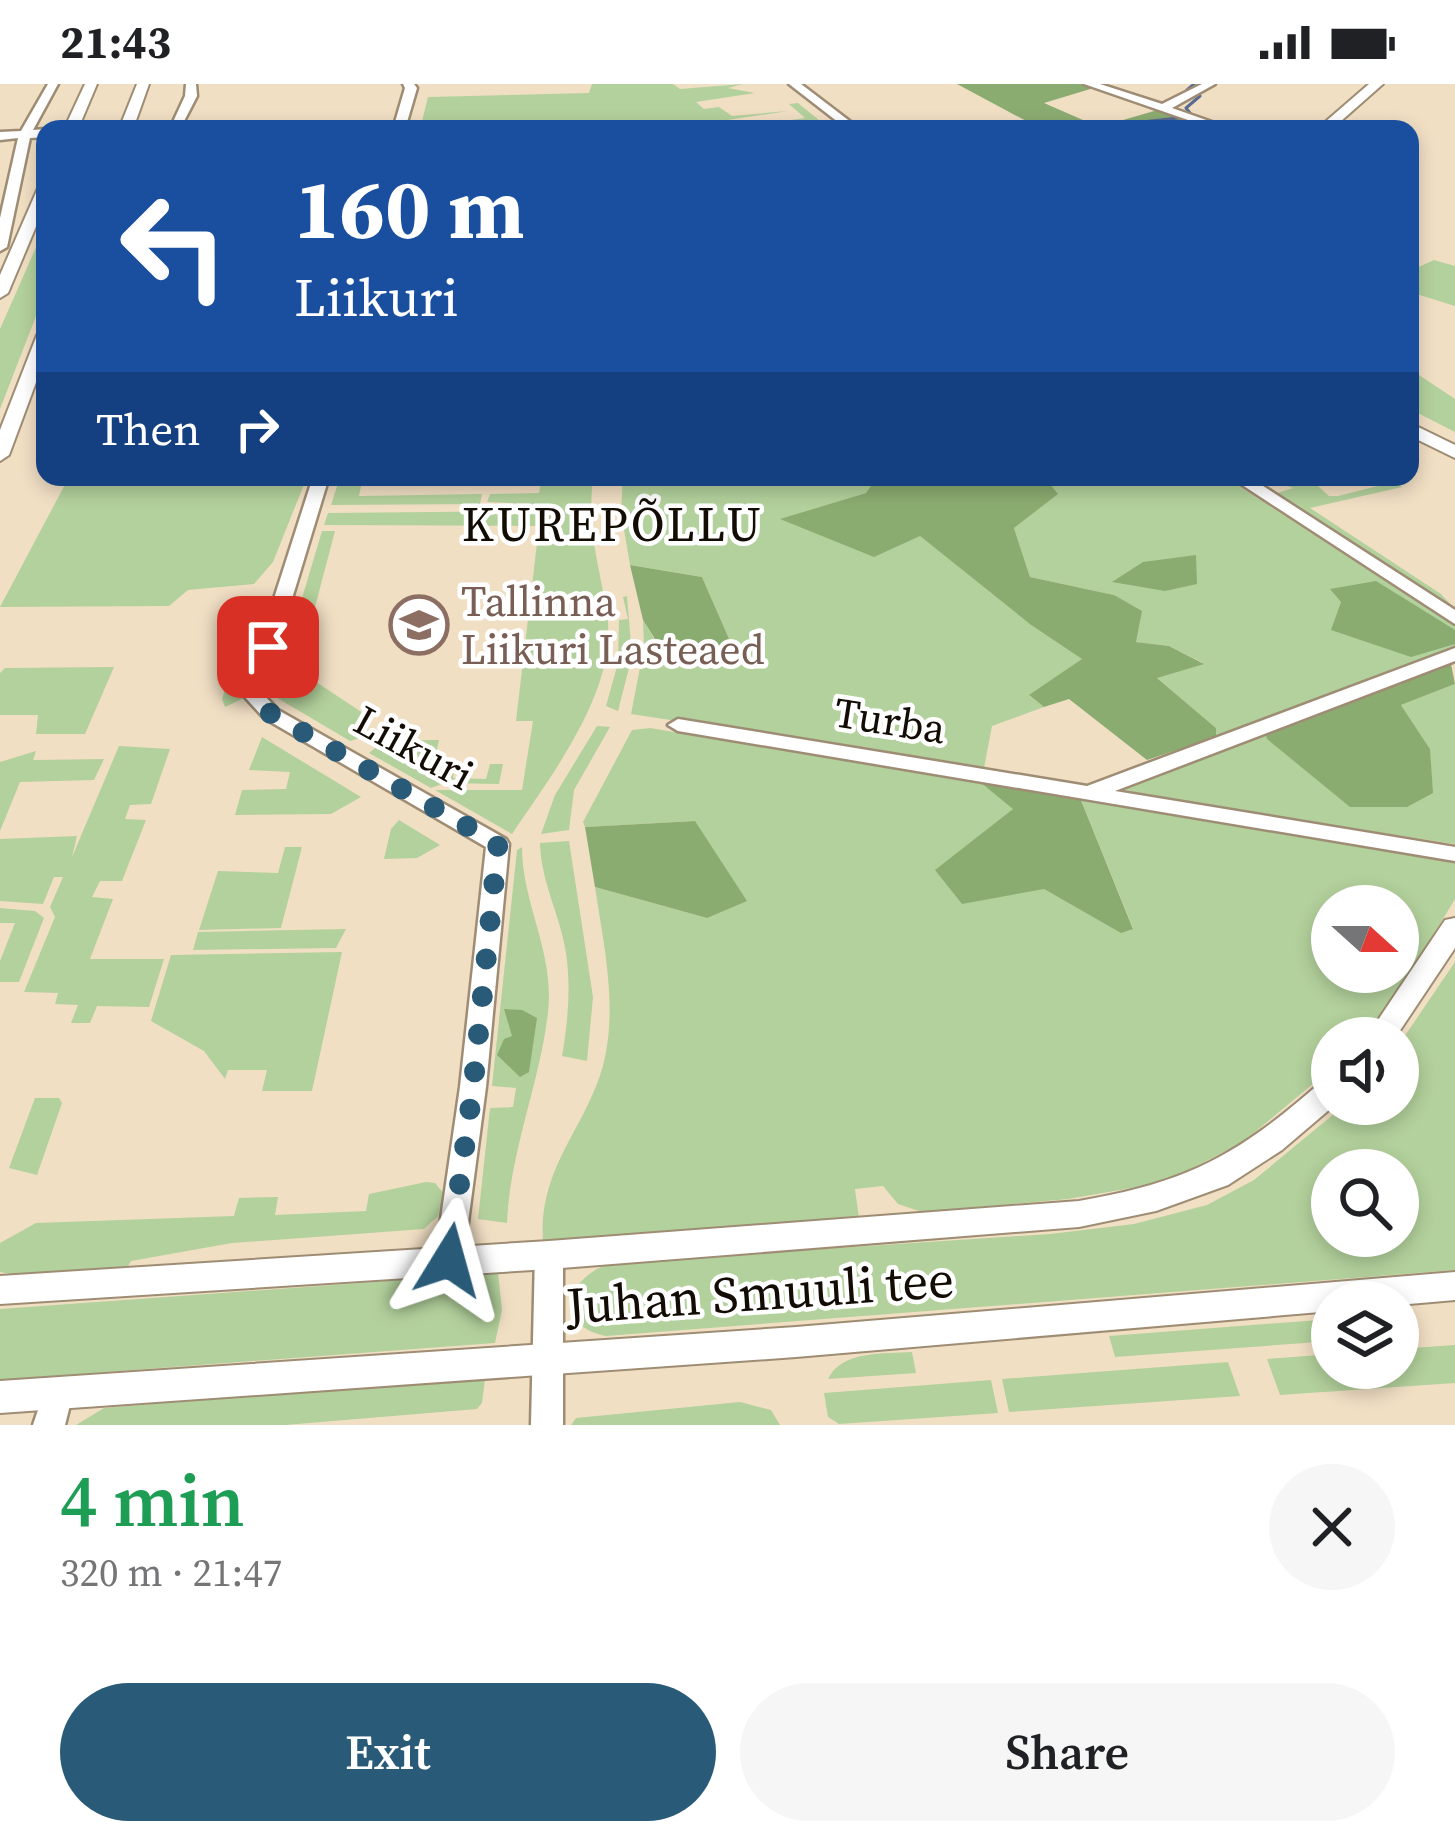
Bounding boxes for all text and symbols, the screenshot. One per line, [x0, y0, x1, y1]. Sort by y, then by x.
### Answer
text: 21:43 [60, 11, 171, 73]
text: 160 m [294, 151, 525, 266]
icon: left [96, 168, 252, 324]
text: Liikuri [294, 260, 458, 334]
icon: right [224, 396, 290, 462]
text: Then [96, 398, 200, 460]
district label: KUREPÕLLU [462, 491, 764, 557]
place label: Tallinna Liikuri Lasteaed [461, 572, 765, 678]
school or university icon: Tallinna Liikuri Lasteaed [388, 594, 450, 656]
pin [217, 596, 319, 698]
icon: arrive [235, 614, 301, 680]
street label: Turba [830, 683, 950, 757]
street label: Liikuri [344, 691, 484, 803]
north arrow [1311, 885, 1419, 993]
map controls [1311, 885, 1419, 1389]
button: sound [1311, 1017, 1419, 1125]
button: search [1311, 1149, 1419, 1257]
position arrow [386, 1197, 512, 1323]
street label: Juhan Smuuli tee [563, 1244, 956, 1341]
button: layers [1311, 1281, 1419, 1389]
text: 4 min [60, 1451, 245, 1550]
button: close [1269, 1464, 1395, 1590]
text: 320 m · 21:47 [60, 1546, 282, 1599]
button: Exit [60, 1683, 716, 1821]
button: Share [740, 1683, 1395, 1821]

